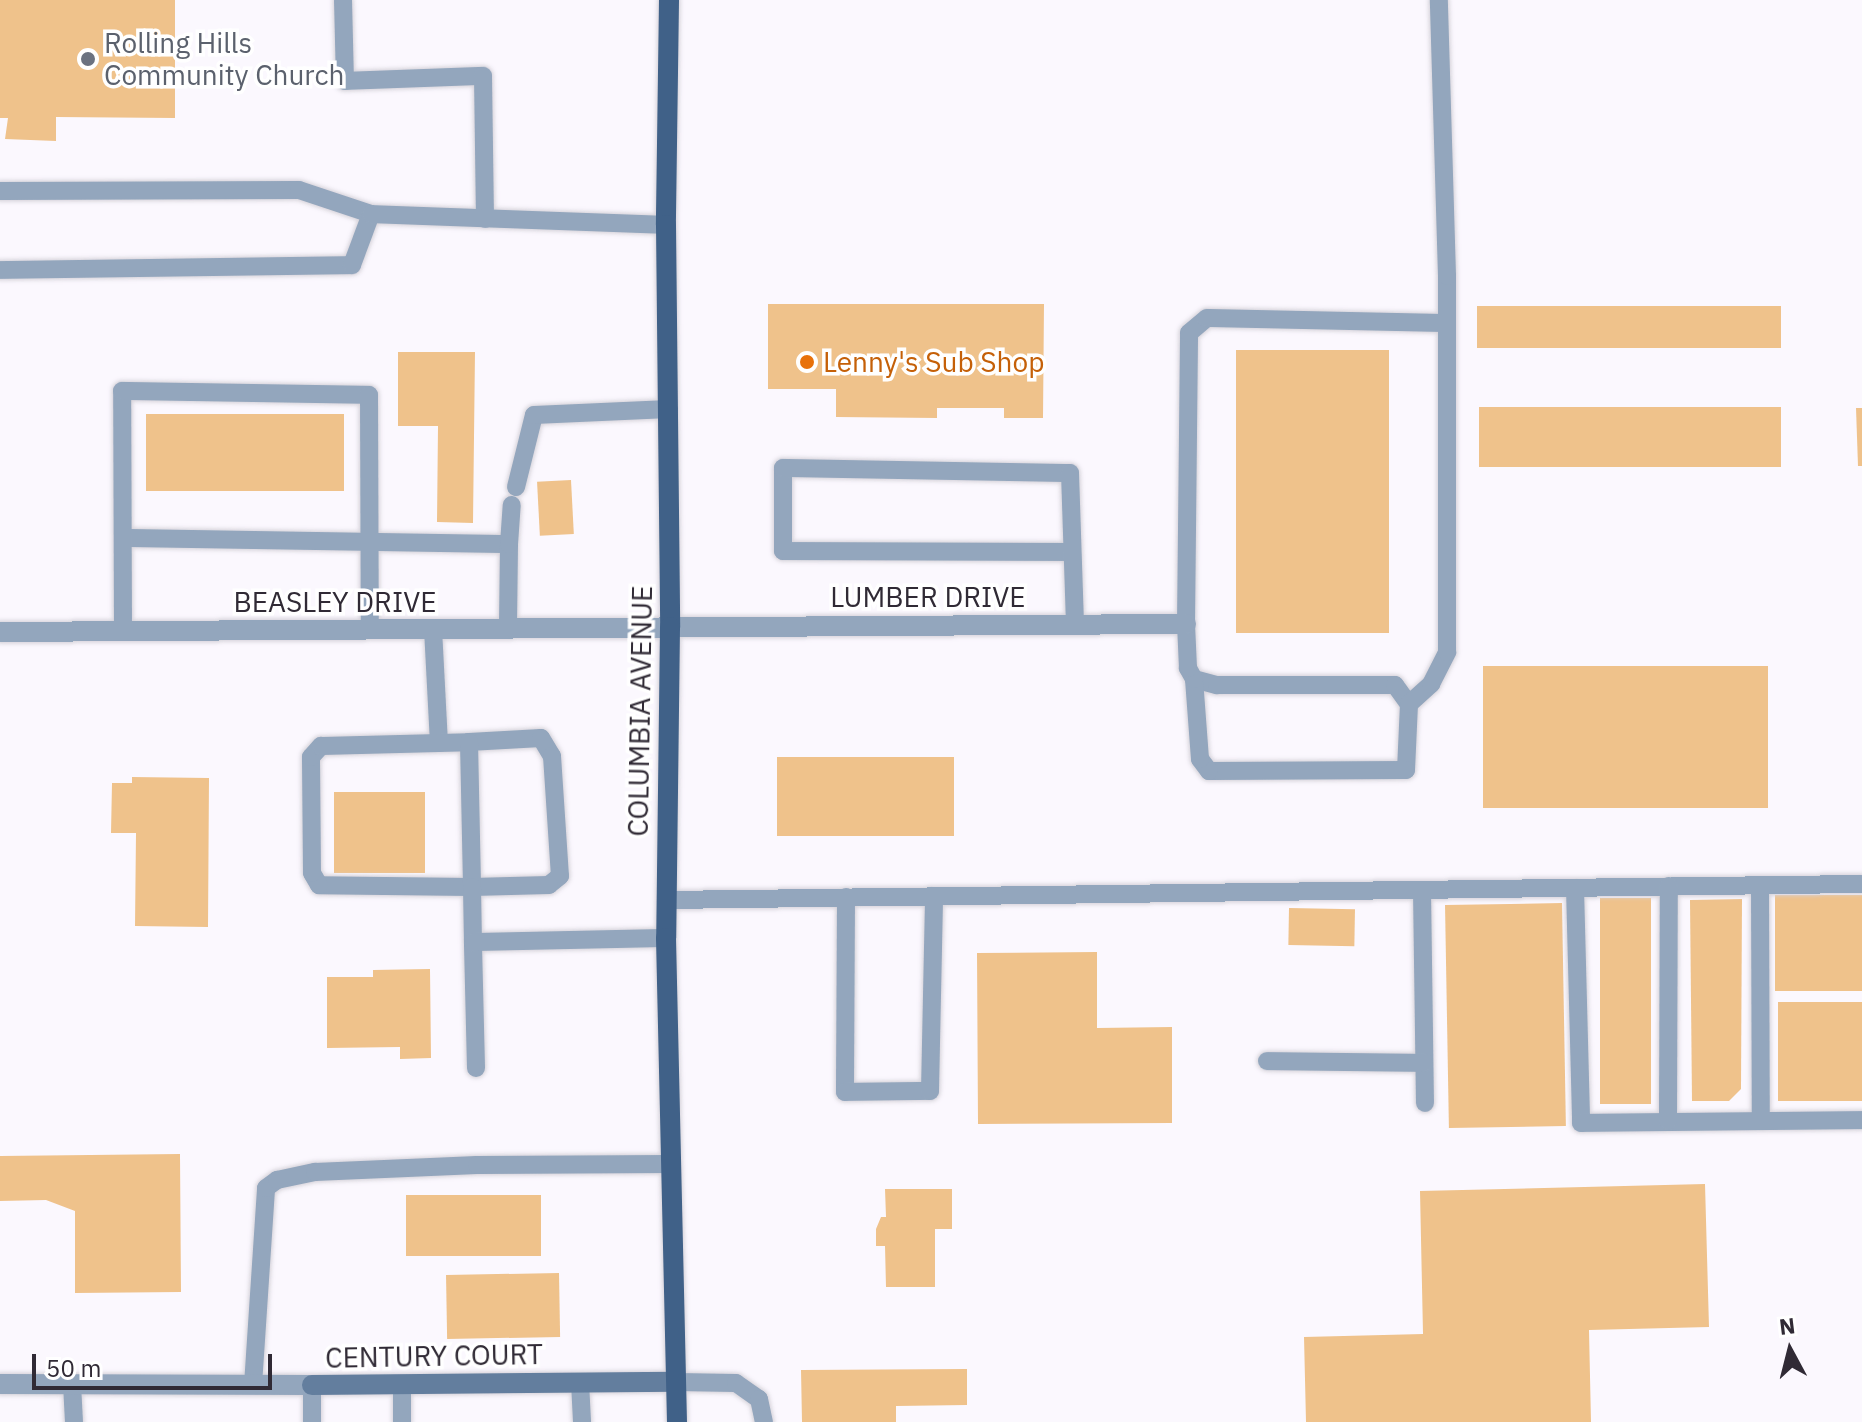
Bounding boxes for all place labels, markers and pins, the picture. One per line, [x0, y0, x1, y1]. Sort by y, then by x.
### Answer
place label: Rolling Hills Community Church [104, 26, 344, 92]
marker: Rolling Hills Community Church [79, 50, 97, 68]
place label: Lenny's Sub Shop [823, 345, 1044, 379]
marker: Lenny's Sub Shop [798, 353, 816, 371]

